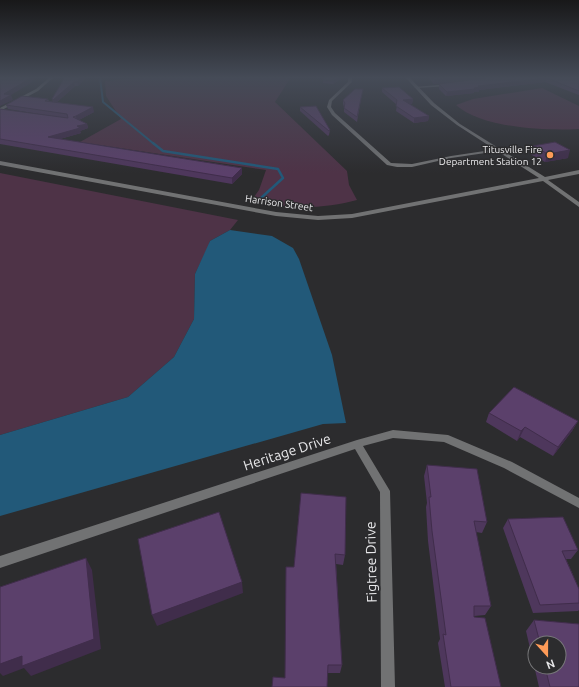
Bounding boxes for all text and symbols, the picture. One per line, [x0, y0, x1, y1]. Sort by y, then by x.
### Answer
place label: Titusville Fire Department Station 12 [439, 144, 542, 167]
marker: Titusville Fire Department Station 12 [545, 150, 555, 160]
street label: Harrison Street [244, 193, 314, 213]
street label: Heritage Drive [241, 430, 333, 474]
street label: Figtree Drive [362, 521, 380, 603]
north arrow [527, 635, 567, 675]
text: N [545, 657, 557, 671]

